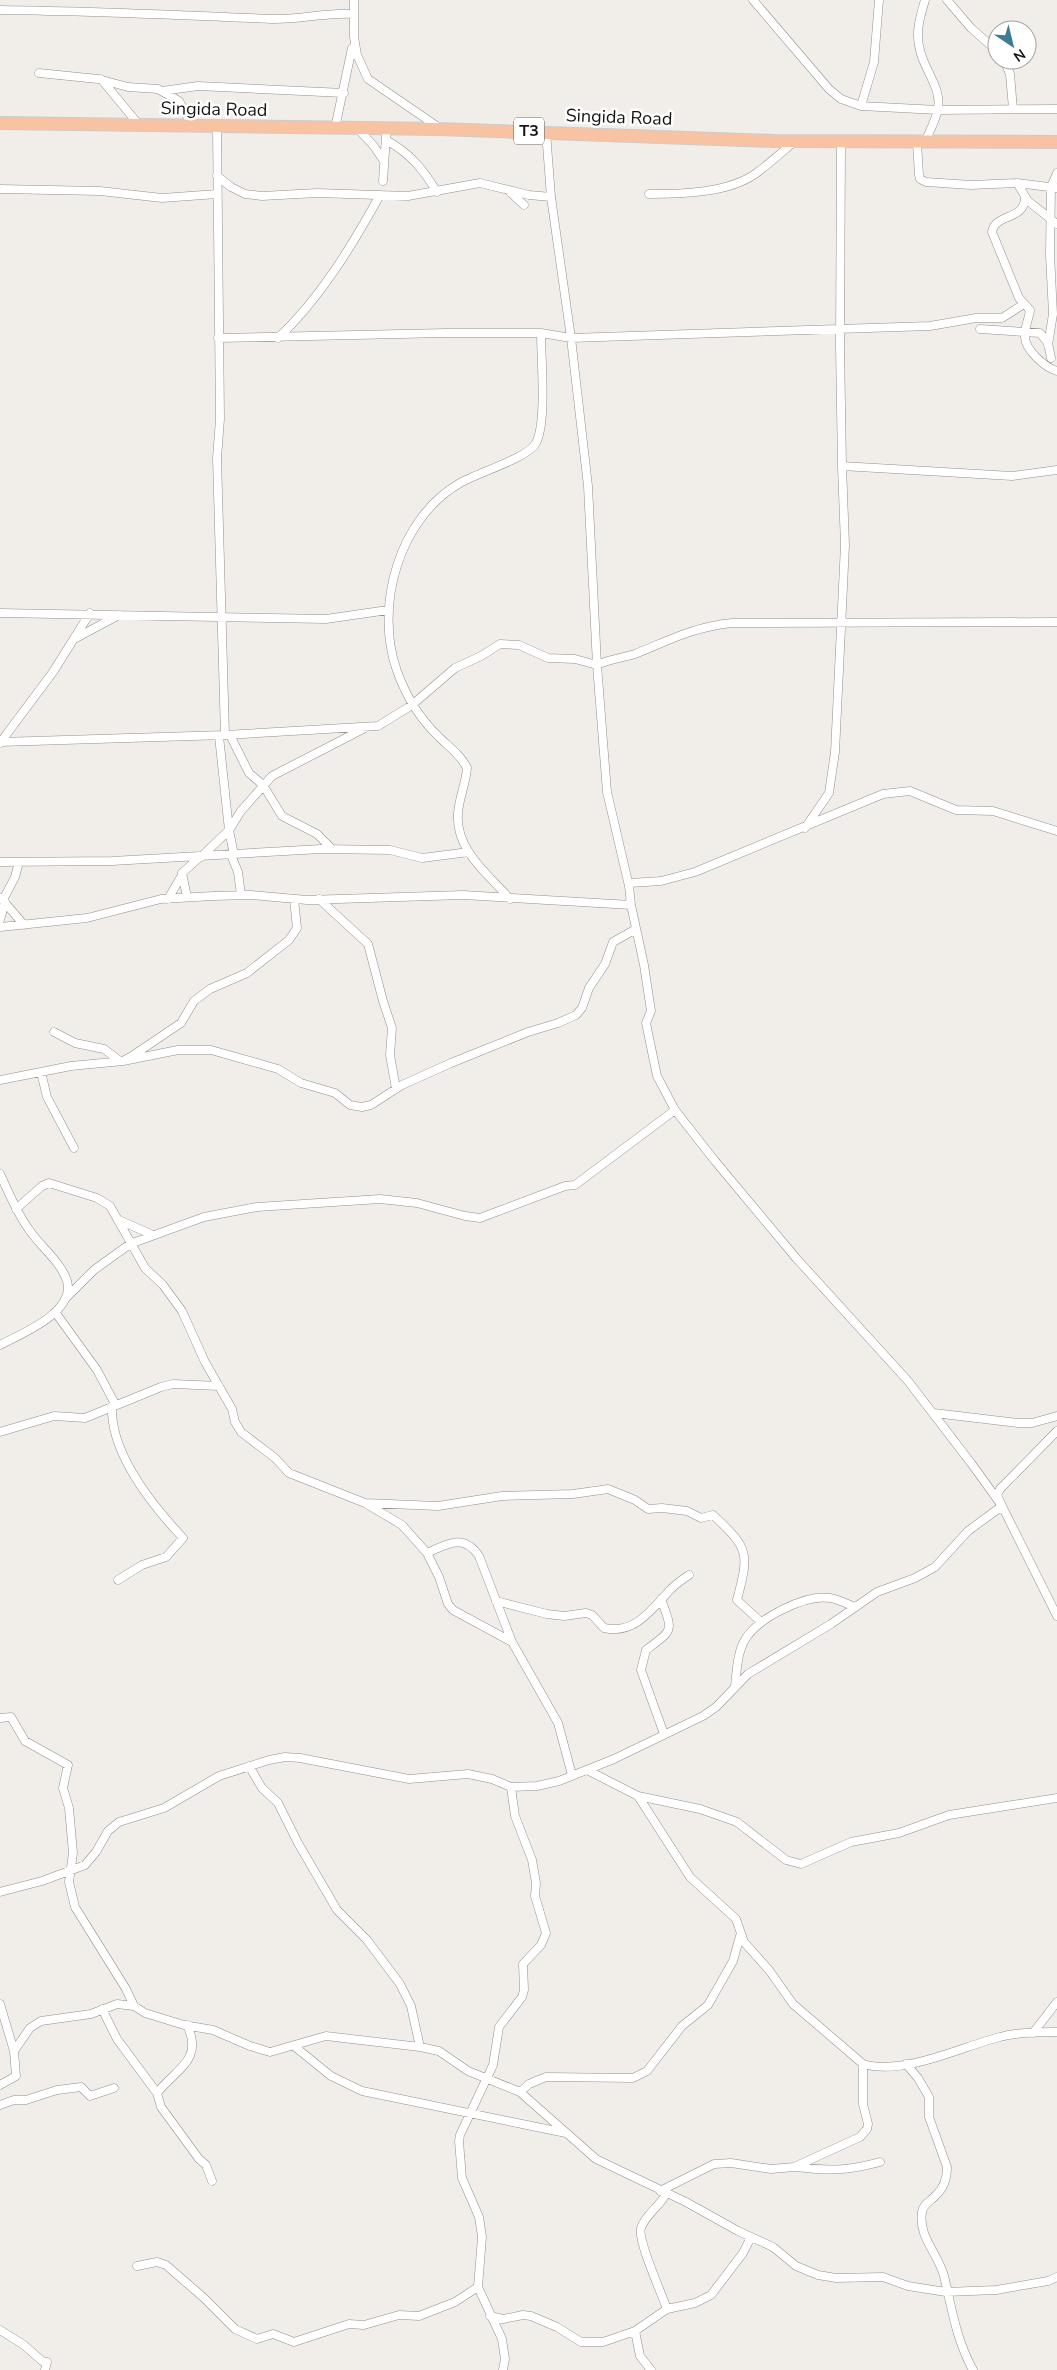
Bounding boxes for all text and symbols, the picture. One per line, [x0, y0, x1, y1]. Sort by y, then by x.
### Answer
north arrow [987, 20, 1037, 70]
text: N [1009, 44, 1029, 66]
street label: Singida Road [160, 96, 268, 122]
street label: Singida Road [565, 103, 673, 131]
road number: T3 [514, 118, 544, 144]

